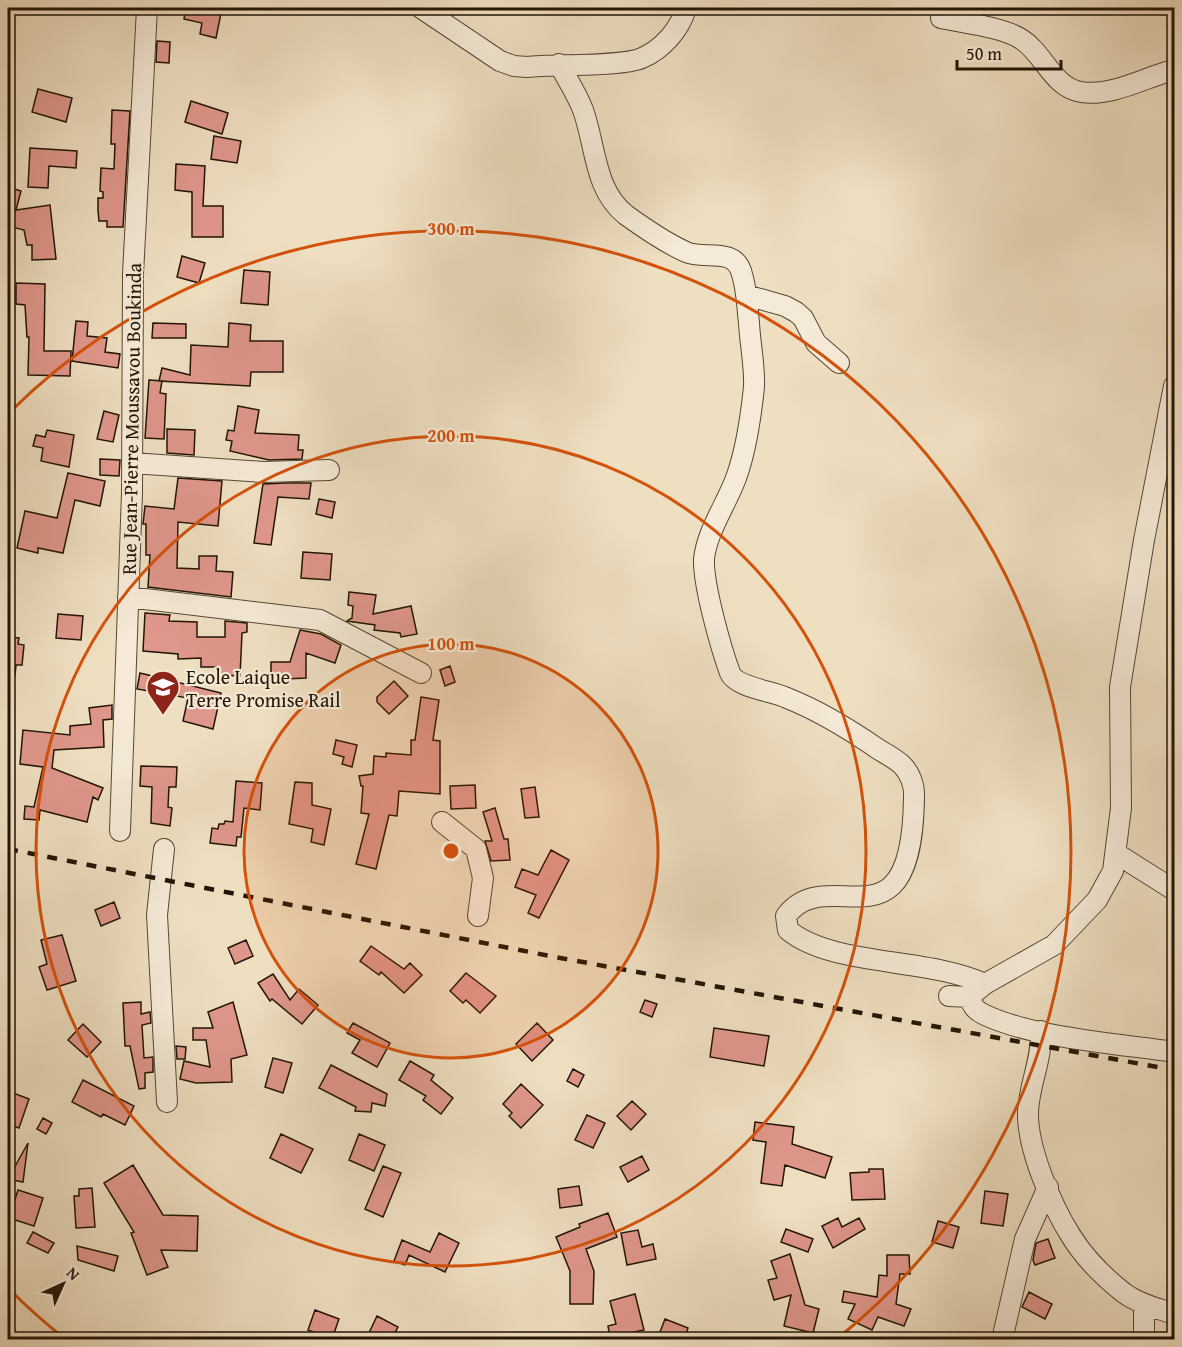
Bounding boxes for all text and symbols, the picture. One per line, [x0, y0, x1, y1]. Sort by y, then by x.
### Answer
scale bar [957, 33, 1060, 71]
text: 50 m [966, 40, 1002, 67]
text: 300 m [427, 215, 475, 242]
street label: Rue Jean-Pierre Moussavou Boukinda [114, 262, 148, 575]
text: 200 m [427, 422, 475, 449]
text: 100 m [427, 630, 475, 657]
place label: Ecole Laique Terre Promise Rail [186, 662, 341, 714]
school or university icon: Ecole Laique Terre Promise Rail [145, 669, 181, 716]
centre of rings [441, 841, 461, 861]
north arrow [33, 1254, 93, 1314]
text: N [61, 1261, 86, 1286]

